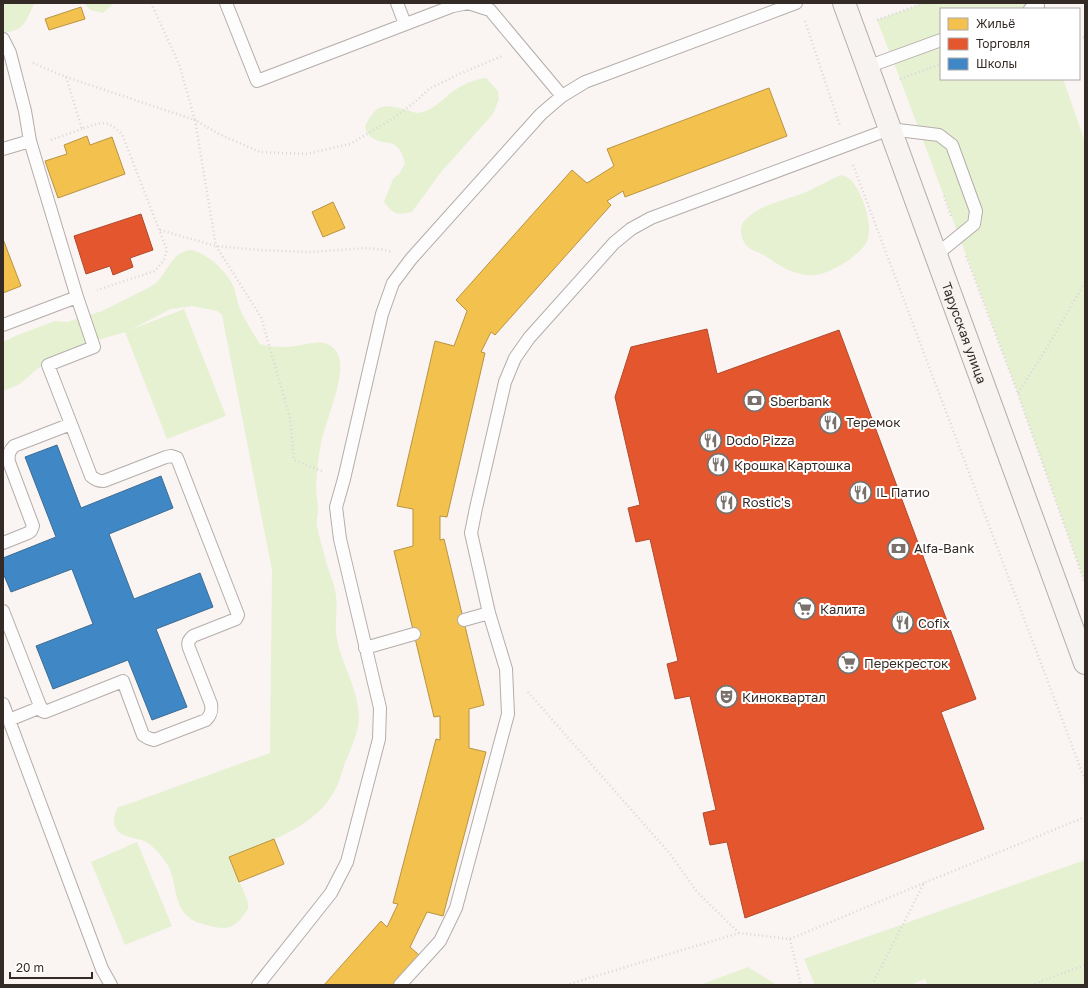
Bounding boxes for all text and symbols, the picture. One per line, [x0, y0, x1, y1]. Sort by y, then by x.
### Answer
legend [940, 8, 1080, 80]
text: Жильё [976, 16, 1015, 31]
text: Торговля [976, 36, 1030, 51]
text: Школы [976, 56, 1017, 71]
street label: Тарусская улица [939, 280, 990, 386]
bank icon: Sberbank [742, 388, 768, 414]
place label: Sberbank [770, 393, 830, 409]
restaurant icon: Теремок [818, 409, 844, 435]
place label: Теремок [846, 414, 901, 430]
restaurant icon: Dodo Pizza [697, 427, 723, 453]
place label: Dodo Pizza [726, 432, 795, 448]
restaurant icon: Крошка Картошка [705, 452, 731, 478]
place label: Крошка Картошка [734, 457, 851, 473]
restaurant icon: IL Патио [847, 479, 873, 505]
place label: IL Патио [876, 484, 930, 500]
restaurant icon: Rostic's [713, 489, 739, 515]
place label: Rostic's [742, 494, 791, 510]
bank icon: Alfa-Bank [885, 535, 911, 561]
place label: Alfa-Bank [914, 540, 975, 556]
supermarket icon: Калита [791, 596, 817, 622]
place label: Калита [820, 601, 865, 617]
restaurant icon: Cofix [890, 610, 916, 636]
place label: Cofix [918, 615, 950, 631]
supermarket icon: Перекресток [836, 650, 862, 676]
place label: Перекресток [864, 655, 949, 671]
theatre icon: Киноквартал [713, 684, 739, 710]
place label: Киноквартал [742, 689, 826, 705]
scale bar [10, 954, 92, 980]
text: 20 m [16, 960, 44, 975]

